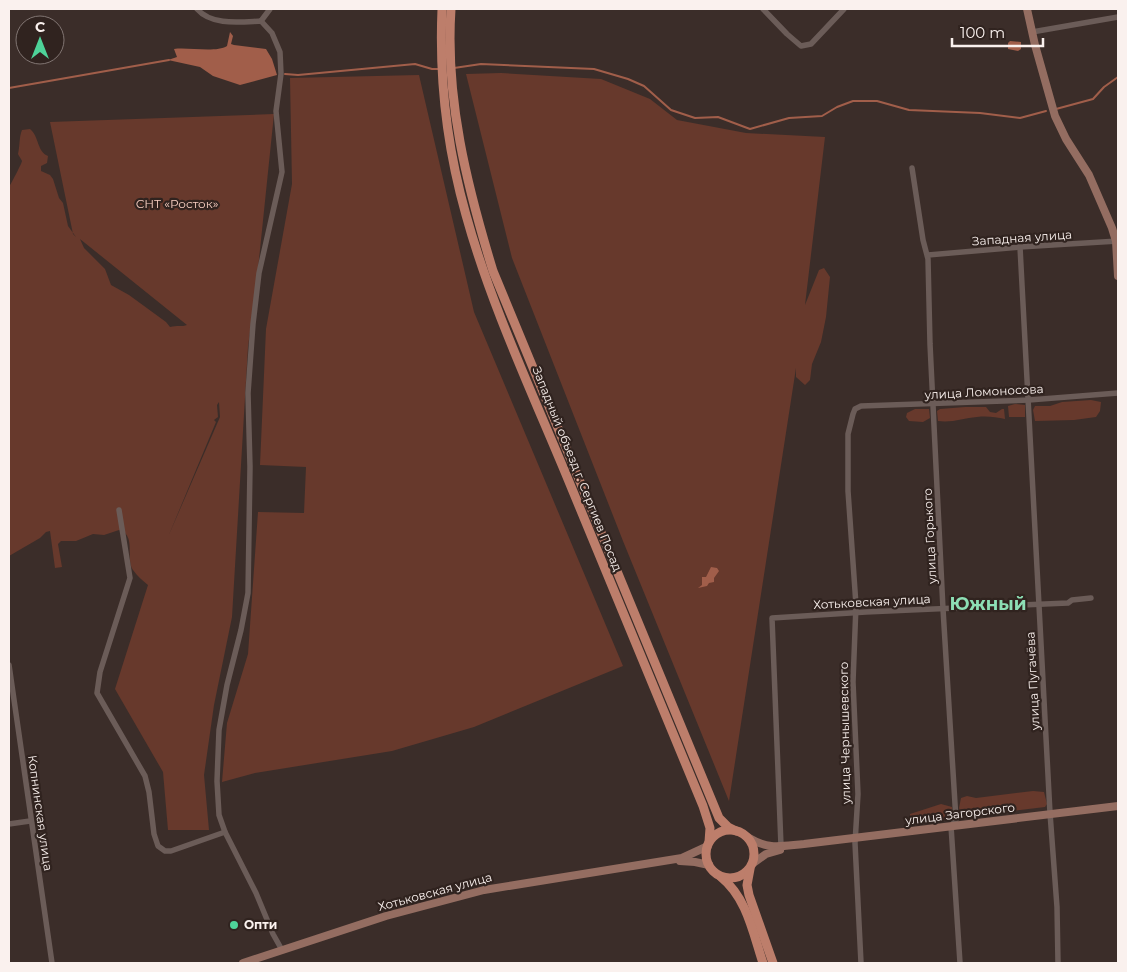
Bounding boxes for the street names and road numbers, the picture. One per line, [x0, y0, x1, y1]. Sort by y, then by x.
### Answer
street label: Западная улица [971, 227, 1073, 248]
street label: Западный объезд г. Сергиев Посад [529, 364, 626, 574]
street label: улица Ломоносова [923, 381, 1044, 402]
street label: улица Горького [919, 487, 940, 585]
street label: Хотьковская улица [813, 591, 931, 612]
street label: улица Пугачёва [1022, 631, 1043, 732]
street label: улица Чернышевского [836, 661, 853, 805]
street label: Копнинская улица [25, 754, 56, 872]
street label: улица Загорского [903, 799, 1016, 828]
street label: Хотьковская улица [376, 869, 494, 914]

